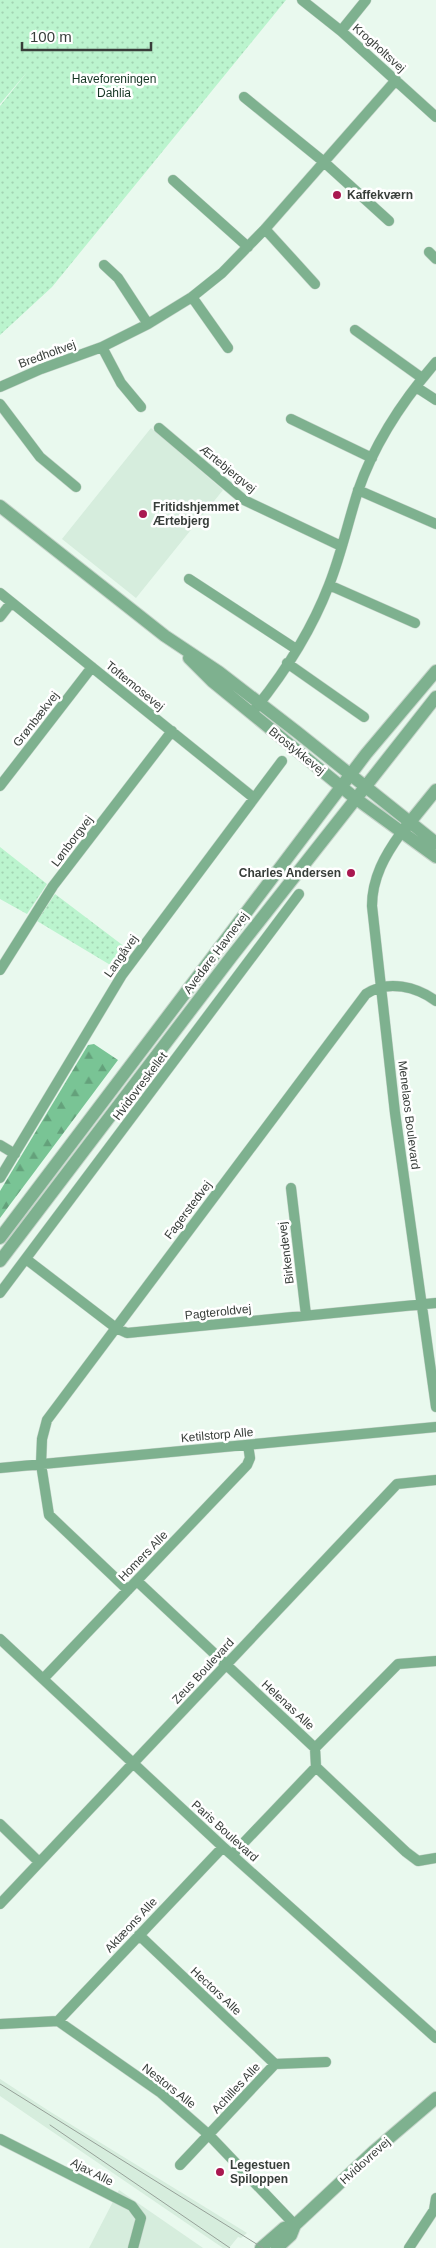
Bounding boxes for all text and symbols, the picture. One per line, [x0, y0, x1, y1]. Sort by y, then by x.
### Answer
scale bar [22, 20, 151, 52]
street label: Krogholtsvej [350, 21, 408, 75]
text: 100 m [30, 28, 72, 45]
park label: Haveforeningen Dahlia [72, 72, 156, 100]
place label: Kaffekværn [347, 188, 413, 202]
marker: Kaffekværn [331, 189, 343, 201]
street label: Bredholtvej [16, 337, 78, 371]
street label: Ærtebjergvej [197, 442, 259, 496]
place label: Fritidshjemmet Ærtebjerg [153, 500, 239, 528]
marker: Fritidshjemmet Ærtebjerg [137, 508, 149, 520]
street label: Toftemosevej [103, 658, 167, 714]
street label: Grønbækvej [10, 689, 62, 749]
street label: Brostykkevej [266, 724, 328, 778]
street label: Lønborgvej [48, 813, 96, 869]
place label: Charles Andersen [239, 866, 341, 880]
marker: Charles Andersen [345, 867, 357, 879]
street label: Avedøre Havnevej [181, 909, 251, 997]
street label: Langåvej [101, 932, 141, 980]
street label: Hvidovreskellet [110, 1049, 170, 1123]
street label: Menelaos Boulevard [395, 1060, 423, 1170]
street label: Fagerstedvej [162, 1178, 214, 1242]
street label: Birkendevej [275, 1221, 297, 1285]
street label: Pagteroldvej [184, 1302, 252, 1322]
street label: Ketilstorp Alle [180, 1425, 254, 1445]
street label: Homers Alle [115, 1528, 171, 1584]
street label: Zeus Boulevard [169, 1635, 237, 1707]
street label: Helenas Alle [259, 1677, 317, 1733]
street label: Paris Boulevard [189, 1797, 261, 1865]
street label: Aktæons Alle [102, 1894, 160, 1955]
street label: Hectors Alle [188, 1964, 244, 2018]
street label: Achilles Alle [209, 2060, 263, 2116]
street label: Nestors Alle [139, 2061, 199, 2111]
street label: Hvidovrevej [337, 2135, 393, 2187]
street label: Ajax Alle [68, 2155, 116, 2189]
place label: Legestuen Spiloppen [230, 2158, 290, 2186]
marker: Legestuen Spiloppen [214, 2166, 226, 2178]

